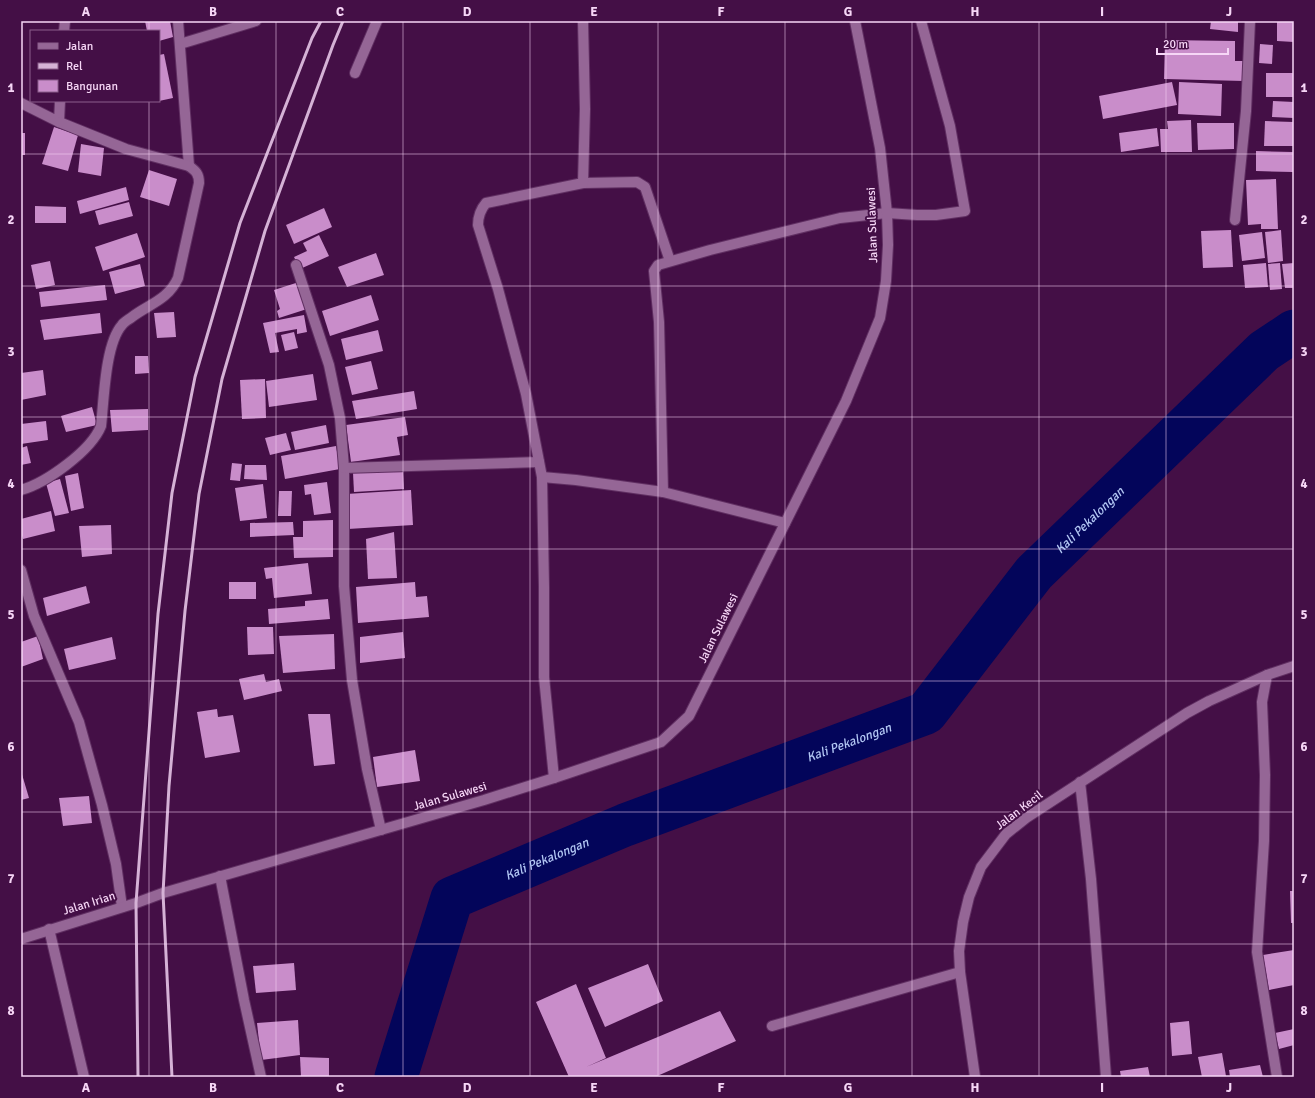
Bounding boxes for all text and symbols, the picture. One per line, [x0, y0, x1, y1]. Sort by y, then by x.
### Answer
text: A [82, 4, 91, 20]
text: B [209, 4, 217, 20]
text: C [336, 4, 344, 20]
text: D [463, 4, 472, 20]
text: E [590, 4, 598, 20]
text: F [718, 4, 725, 20]
text: G [844, 4, 852, 20]
text: H [971, 4, 979, 20]
text: I [1100, 4, 1104, 20]
text: J [1226, 4, 1232, 20]
legend [30, 30, 160, 102]
scale bar [1157, 30, 1228, 56]
text: 20 m [1163, 37, 1188, 52]
text: Jalan [66, 39, 93, 54]
text: Rel [66, 59, 83, 74]
text: Bangunan [66, 79, 118, 94]
text: 1 [7, 80, 15, 96]
text: 1 [1300, 80, 1308, 96]
street label: Jalan Sulawesi [864, 187, 881, 263]
text: 2 [7, 212, 15, 228]
text: 2 [1300, 212, 1308, 228]
text: 3 [7, 344, 15, 360]
text: 3 [1300, 344, 1308, 360]
text: 4 [7, 476, 15, 492]
text: 4 [1300, 476, 1308, 492]
water label: Kali Pekalongan [1052, 483, 1128, 557]
street label: Jalan Sulawesi [695, 591, 742, 666]
text: 5 [7, 607, 15, 623]
text: 5 [1300, 607, 1308, 623]
water label: Kali Pekalongan [804, 719, 895, 766]
text: 6 [7, 739, 15, 755]
text: 6 [1300, 739, 1308, 755]
street label: Jalan Sulawesi [412, 779, 489, 814]
street label: Jalan Kecil [993, 787, 1046, 833]
water label: Kali Pekalongan [503, 834, 592, 884]
text: 7 [7, 871, 15, 887]
text: 7 [1300, 871, 1308, 887]
street label: Jalan Irian [61, 888, 117, 919]
text: 8 [7, 1003, 15, 1019]
text: 8 [1300, 1003, 1308, 1019]
text: A [82, 1080, 91, 1096]
text: B [209, 1080, 217, 1096]
text: C [336, 1080, 344, 1096]
text: D [463, 1080, 472, 1096]
text: E [590, 1080, 598, 1096]
text: F [718, 1080, 725, 1096]
text: G [844, 1080, 852, 1096]
text: H [971, 1080, 979, 1096]
text: I [1100, 1080, 1104, 1096]
text: J [1226, 1080, 1232, 1096]

